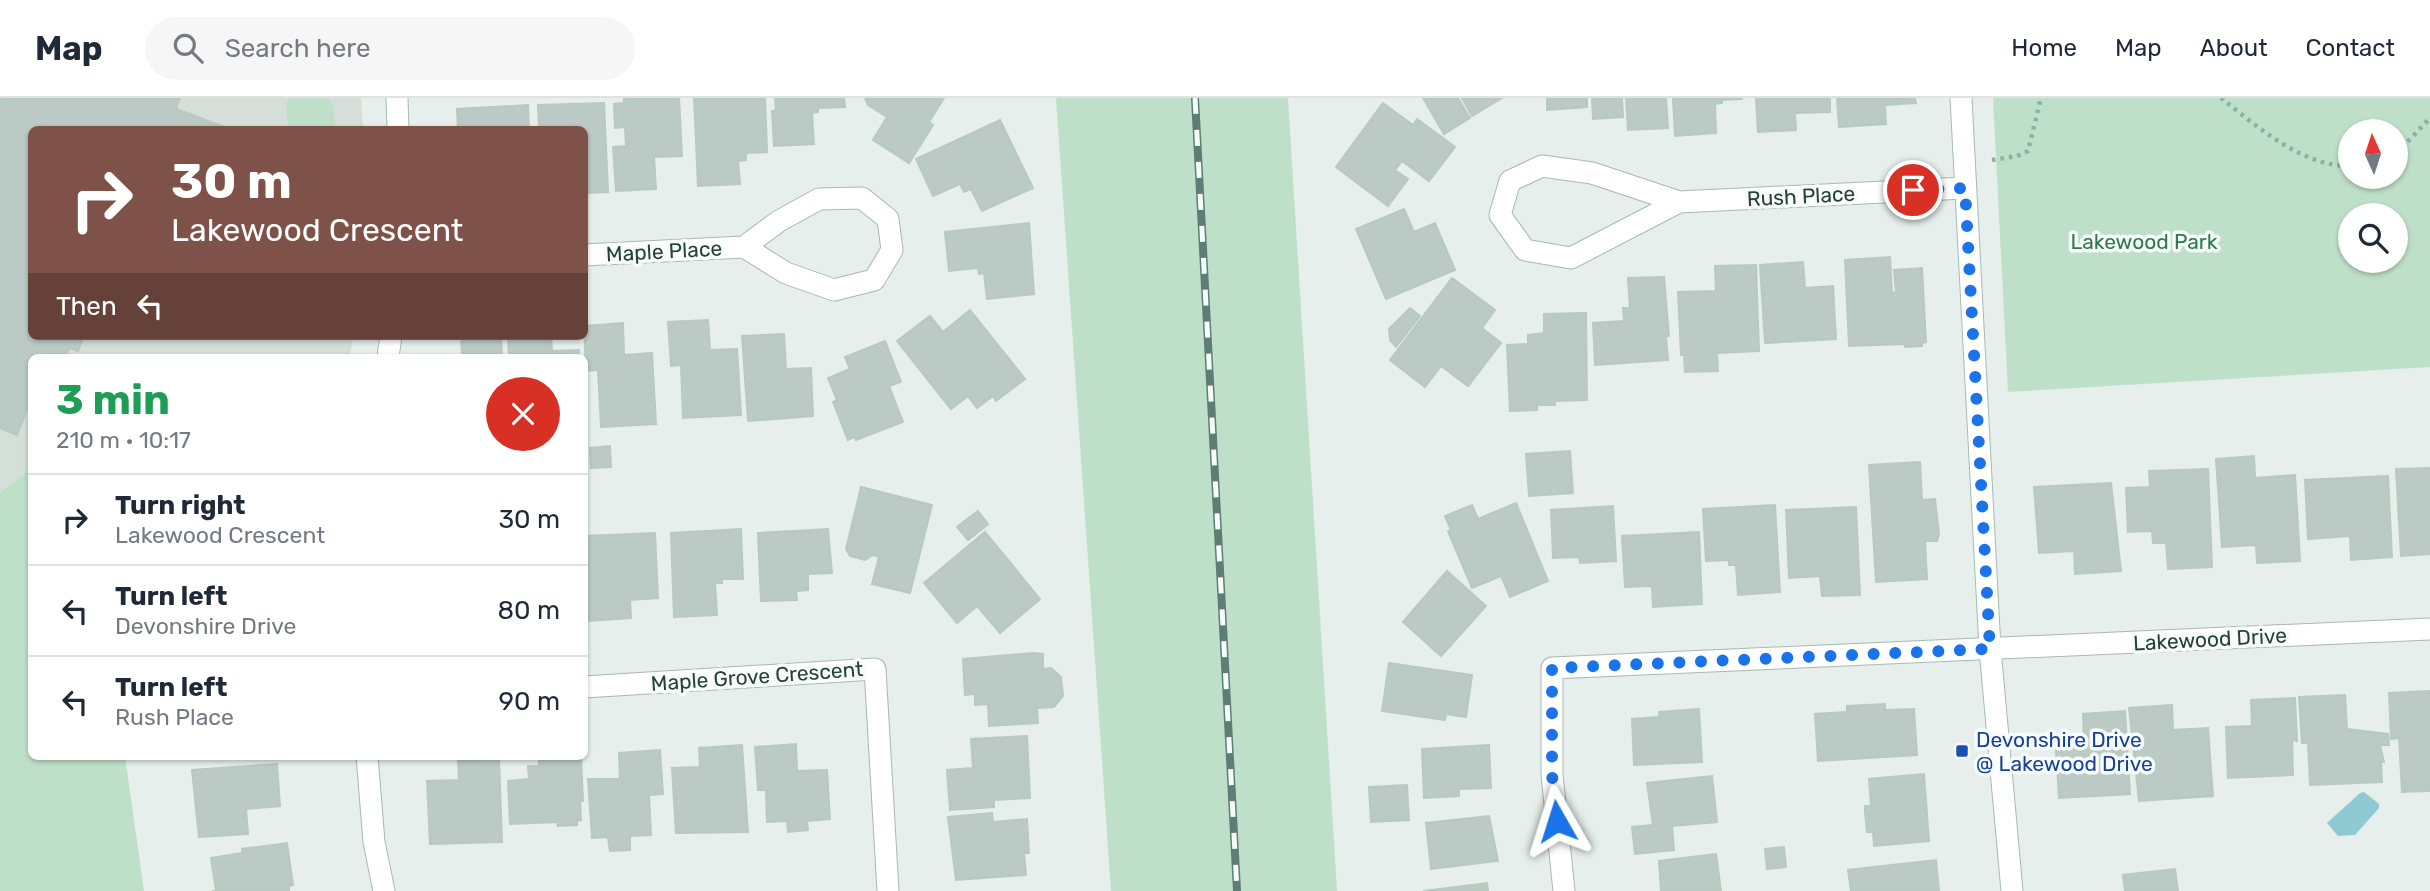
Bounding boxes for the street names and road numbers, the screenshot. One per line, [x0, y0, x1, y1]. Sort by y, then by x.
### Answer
street label: Rush Place [1746, 181, 1856, 211]
street label: Maple Place [605, 235, 723, 267]
street label: Lakewood Drive [2132, 622, 2288, 656]
street label: Maple Grove Crescent [650, 656, 864, 696]

